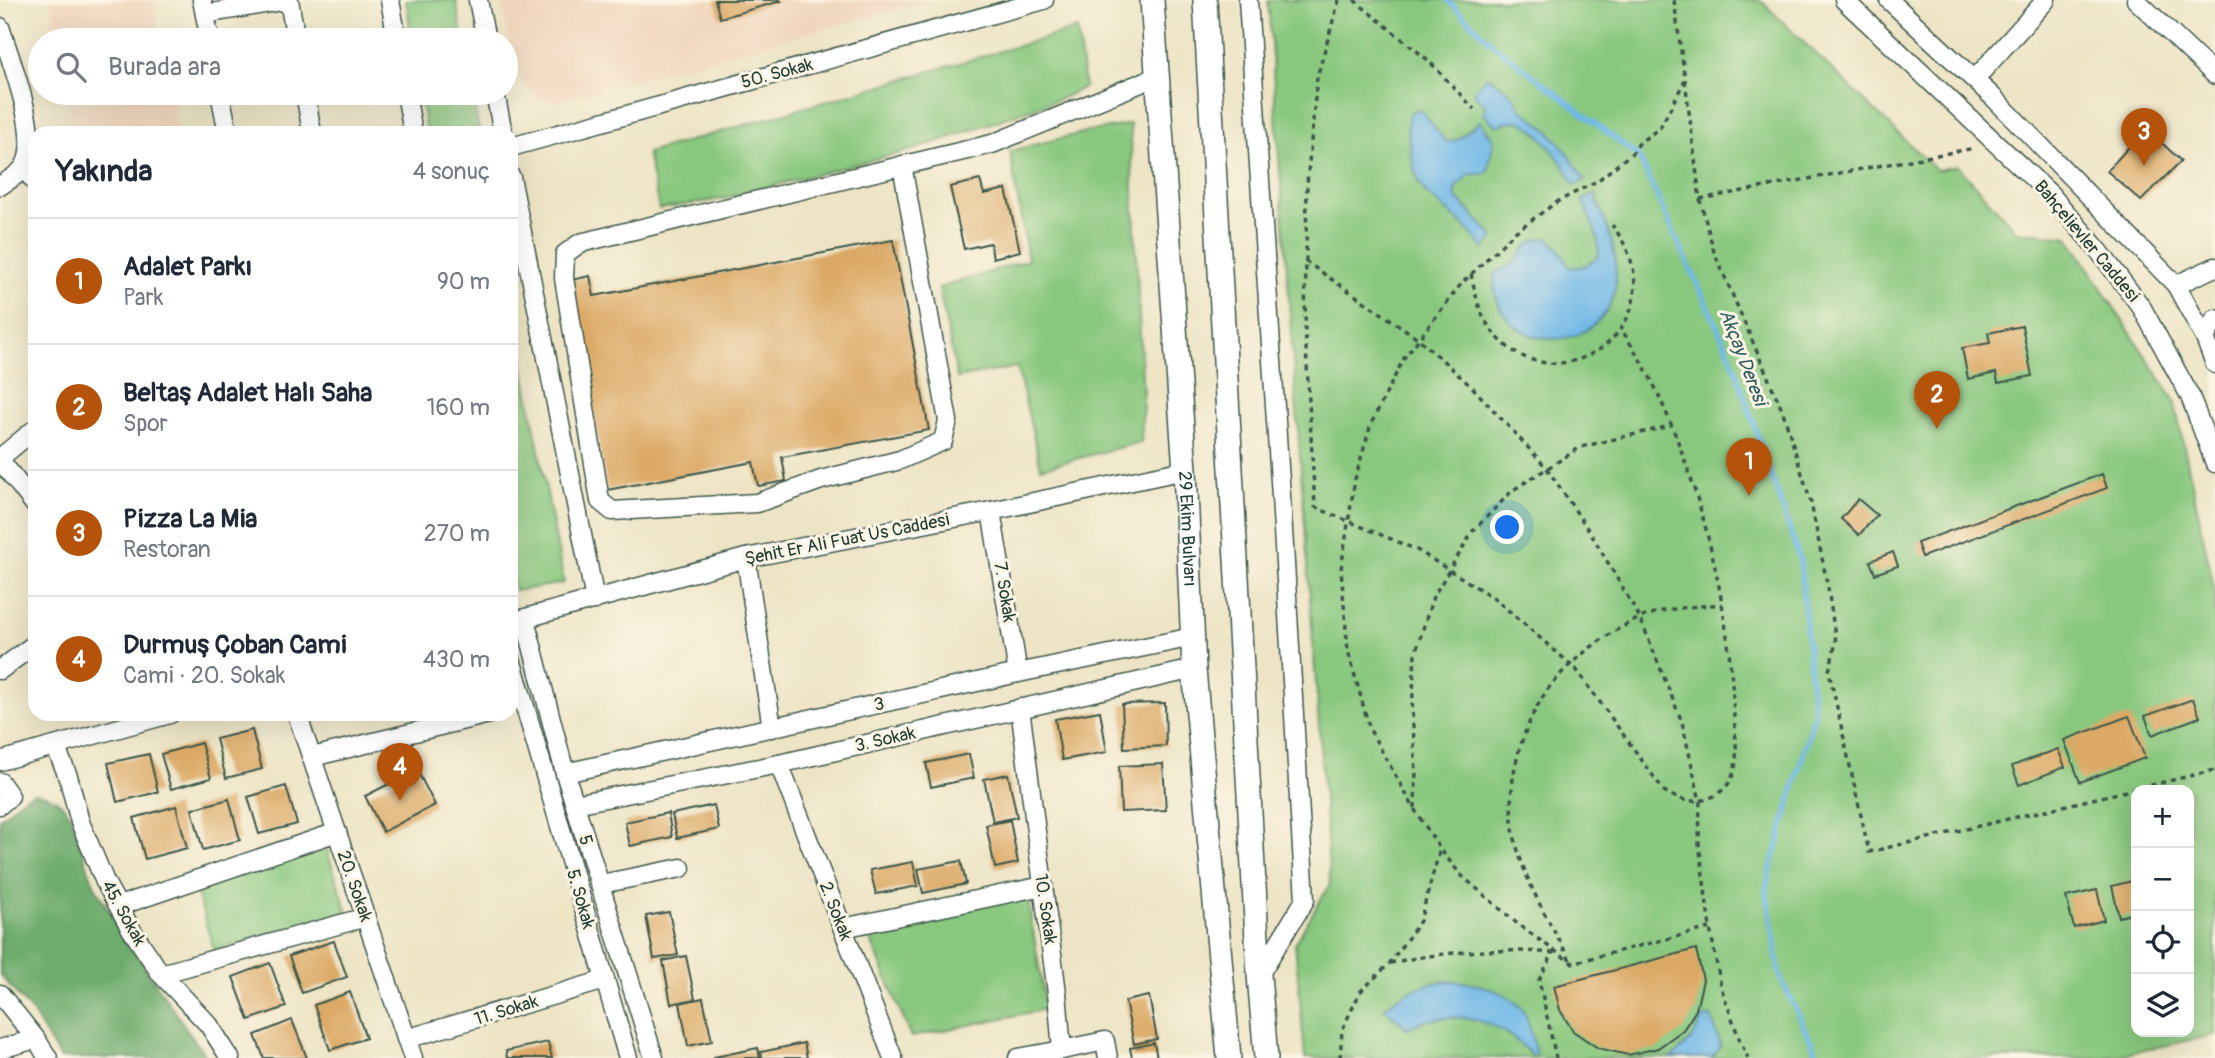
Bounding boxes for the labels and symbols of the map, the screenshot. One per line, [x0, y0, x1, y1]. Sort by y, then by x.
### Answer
street label: 50. Sokak [739, 53, 816, 94]
pin: 3 [2121, 108, 2167, 166]
street label: Bahçelievler Caddesi [2029, 176, 2144, 307]
water label: Akçay Deresi [1714, 306, 1774, 412]
pin: 2 [1914, 371, 1960, 429]
pin: 1 [1726, 438, 1772, 496]
street label: 29 Ekim Bulvarı [1173, 471, 1201, 587]
street label: Şehit Er Ali Fuat Us Caddesi [743, 508, 951, 571]
your location [1490, 510, 1524, 544]
street label: 7. Sokak [988, 560, 1021, 624]
street label: 3 [872, 692, 887, 717]
street label: 3. Sokak [853, 721, 918, 758]
pin: 4 [377, 743, 423, 801]
street label: 5 [573, 832, 598, 848]
street label: 20. Sokak [332, 848, 378, 925]
street label: 5. Sokak [561, 867, 600, 932]
street label: 10. Sokak [1029, 872, 1062, 946]
street label: 45. Sokak [96, 876, 151, 951]
street label: 2. Sokak [814, 878, 857, 944]
street label: 11. Sokak [471, 990, 541, 1031]

